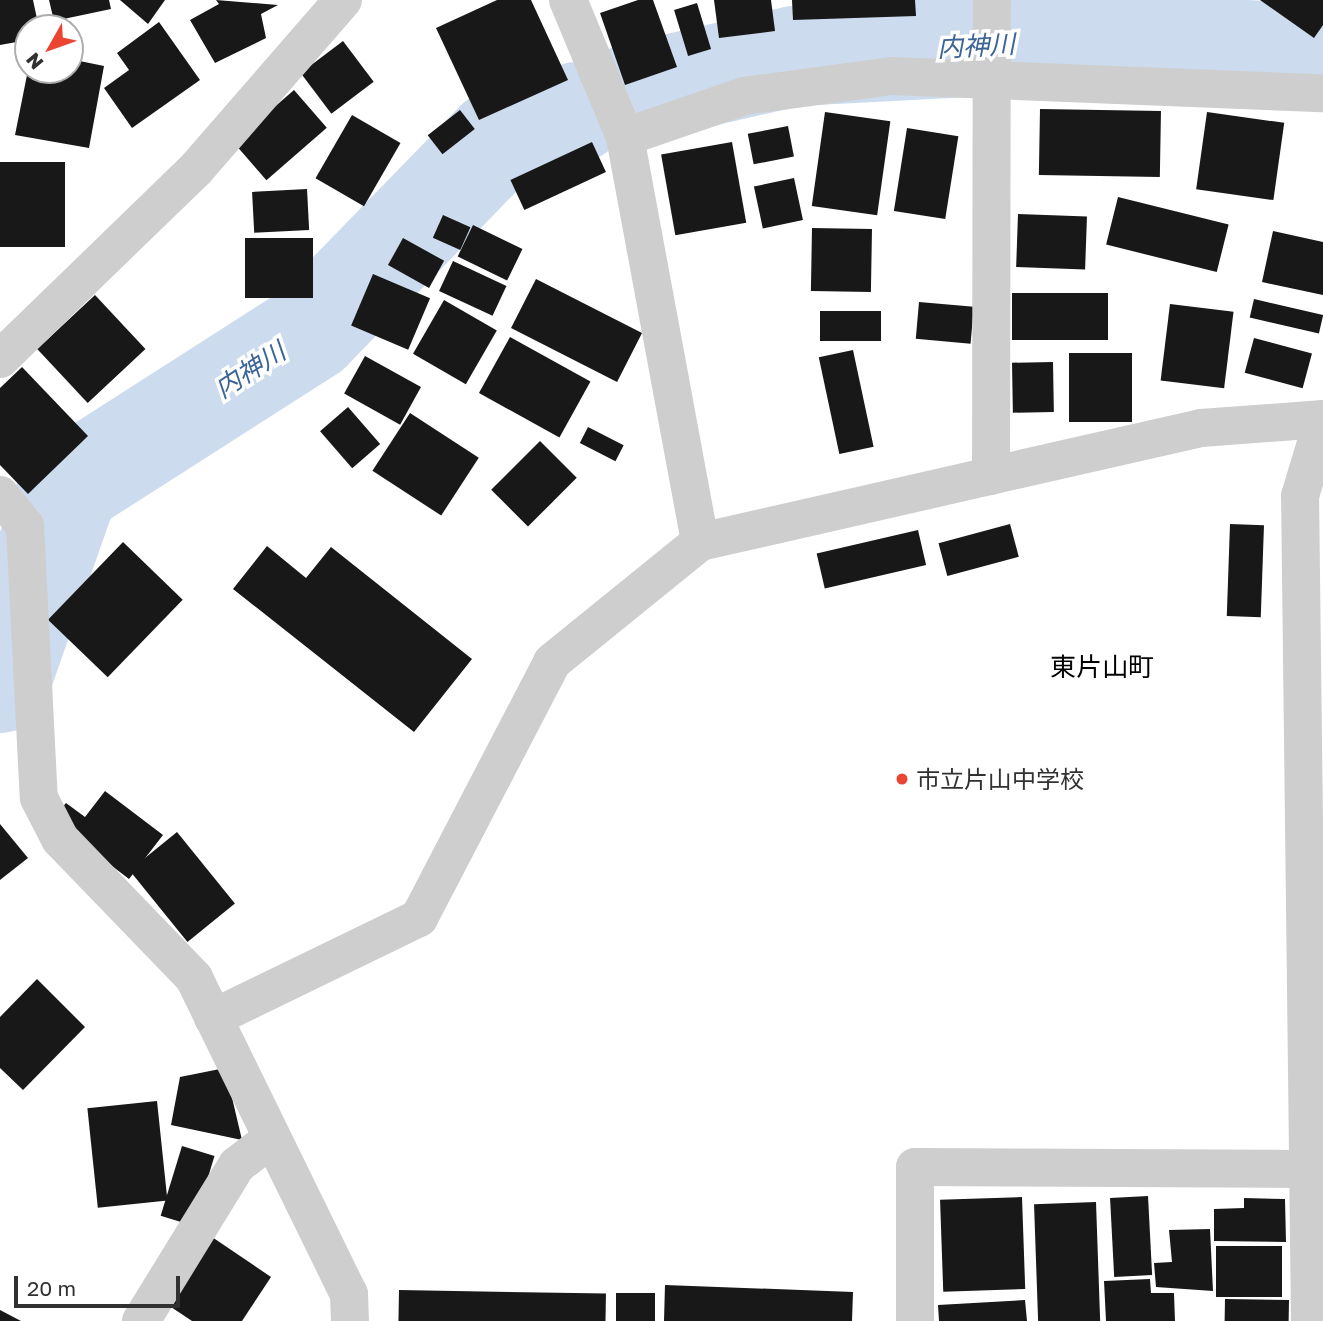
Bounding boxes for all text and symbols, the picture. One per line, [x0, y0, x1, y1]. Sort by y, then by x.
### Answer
north arrow [14, 14, 84, 84]
water label: 内神川 [936, 28, 1016, 64]
text: N [21, 49, 48, 74]
water label: 内神川 [209, 336, 291, 404]
district label: 東片山町 [1050, 651, 1154, 683]
place label: 市立片山中学校 [916, 765, 1084, 793]
marker: 市立片山中学校 [894, 771, 910, 787]
scale bar [18, 1262, 184, 1306]
text: 20 m [27, 1275, 76, 1301]

